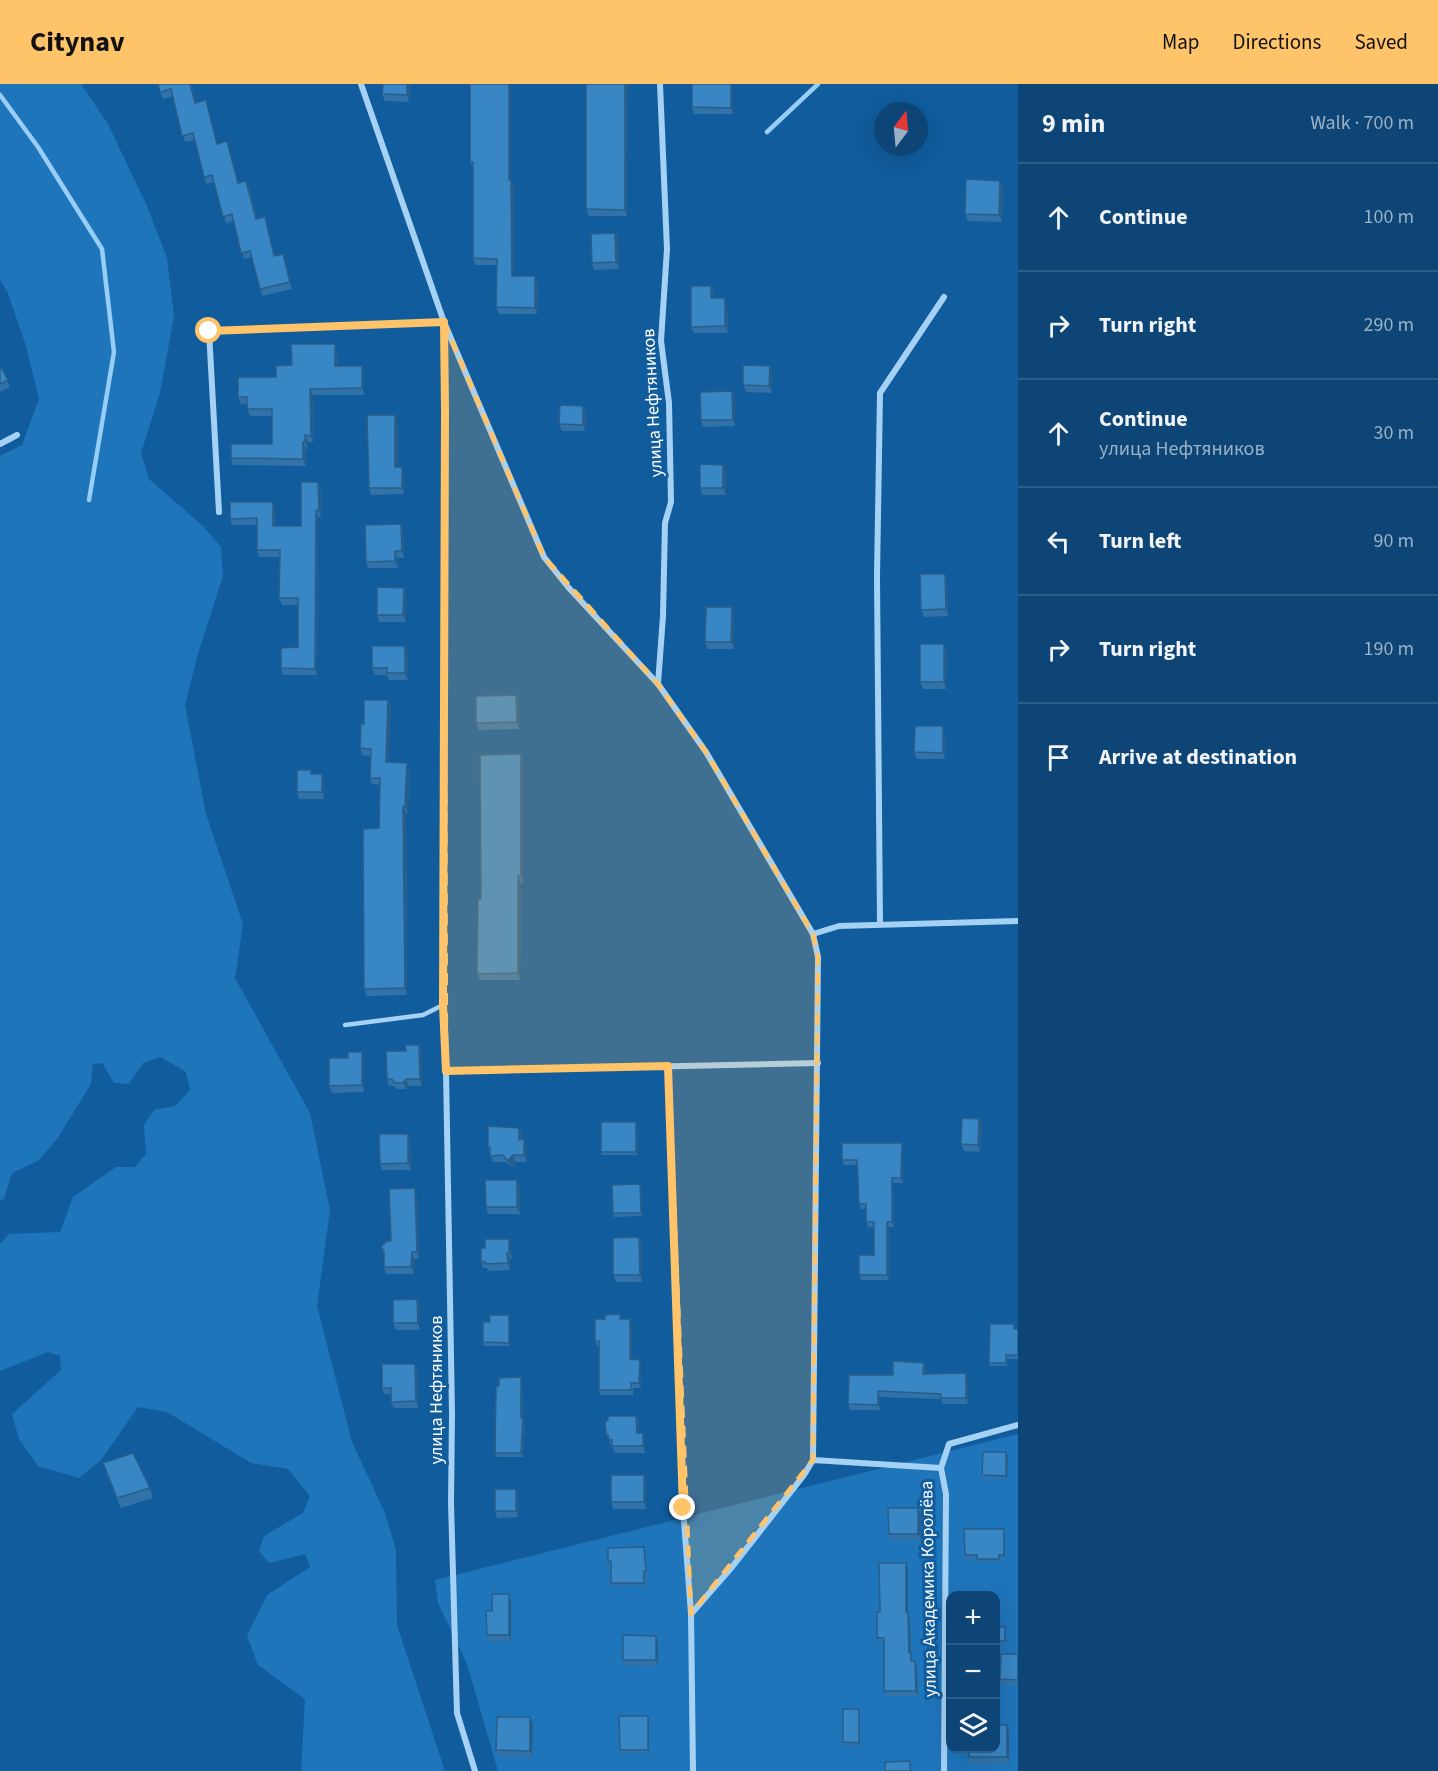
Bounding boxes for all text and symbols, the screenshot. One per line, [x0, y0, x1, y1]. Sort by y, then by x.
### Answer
text: Citynav [30, 22, 125, 62]
text: Map [1162, 27, 1200, 57]
text: Directions [1233, 27, 1321, 57]
text: Saved [1354, 27, 1408, 57]
north arrow [874, 102, 928, 156]
text: 9 min [1042, 105, 1105, 142]
text: Walk · 700 m [1310, 109, 1414, 137]
icon: ahead [1042, 201, 1075, 234]
text: Continue [1099, 201, 1188, 233]
text: 100 m [1364, 203, 1414, 231]
icon: right [1042, 309, 1075, 342]
text: Turn right [1099, 309, 1196, 341]
text: 290 m [1364, 311, 1414, 339]
route start [195, 317, 221, 343]
street label: улица Нефтяников [636, 328, 669, 478]
text: Continue [1099, 403, 1188, 435]
icon: ahead [1042, 417, 1075, 450]
text: 30 m [1374, 419, 1414, 447]
text: улица Нефтяников [1099, 435, 1265, 463]
icon: left [1042, 525, 1075, 558]
text: Turn left [1099, 525, 1181, 557]
text: 90 m [1374, 527, 1414, 555]
icon: right [1042, 633, 1075, 666]
text: Turn right [1099, 633, 1196, 665]
text: 190 m [1364, 635, 1414, 663]
icon: arrive [1042, 741, 1075, 774]
text: Arrive at destination [1099, 741, 1297, 773]
street label: улица Нефтяников [424, 1315, 449, 1465]
street label: улица Академика Королёва [914, 1481, 943, 1697]
route end [669, 1494, 695, 1520]
map controls [946, 1591, 1000, 1753]
button: + [946, 1591, 1000, 1645]
button: − [946, 1645, 1000, 1699]
button: layers [946, 1699, 1000, 1753]

